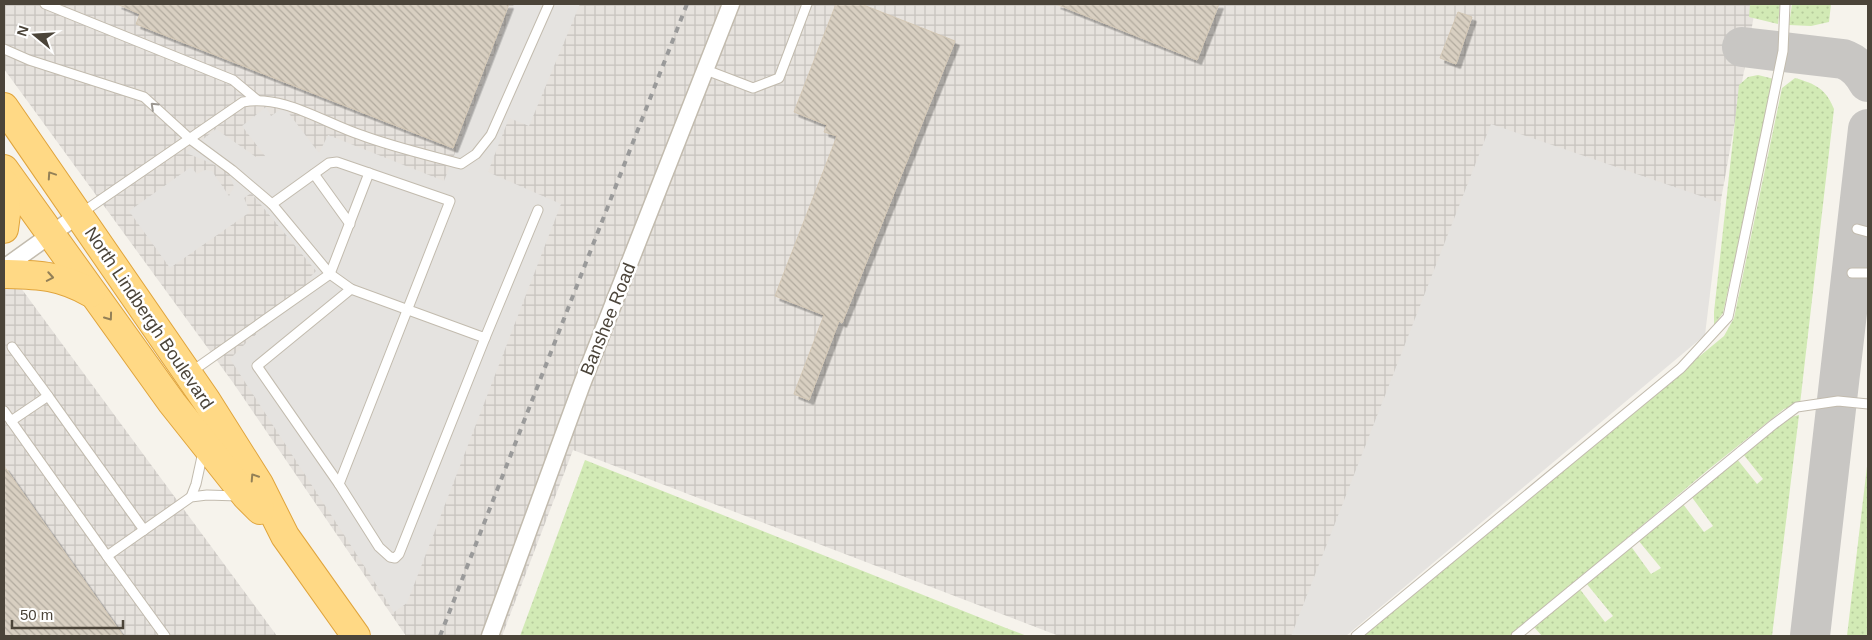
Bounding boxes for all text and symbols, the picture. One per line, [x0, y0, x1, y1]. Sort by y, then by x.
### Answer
north arrow [10, 10, 60, 60]
text: N [13, 24, 32, 38]
one-way arrow [150, 103, 159, 112]
one-way arrow [48, 171, 57, 180]
street label: North Lindbergh Boulevard [81, 223, 217, 413]
street label: Banshee Road [576, 260, 640, 378]
one-way arrow [45, 271, 54, 281]
one-way arrow [103, 311, 112, 321]
one-way arrow [251, 474, 261, 483]
scale bar [12, 598, 124, 630]
text: 50 m [20, 606, 53, 623]

